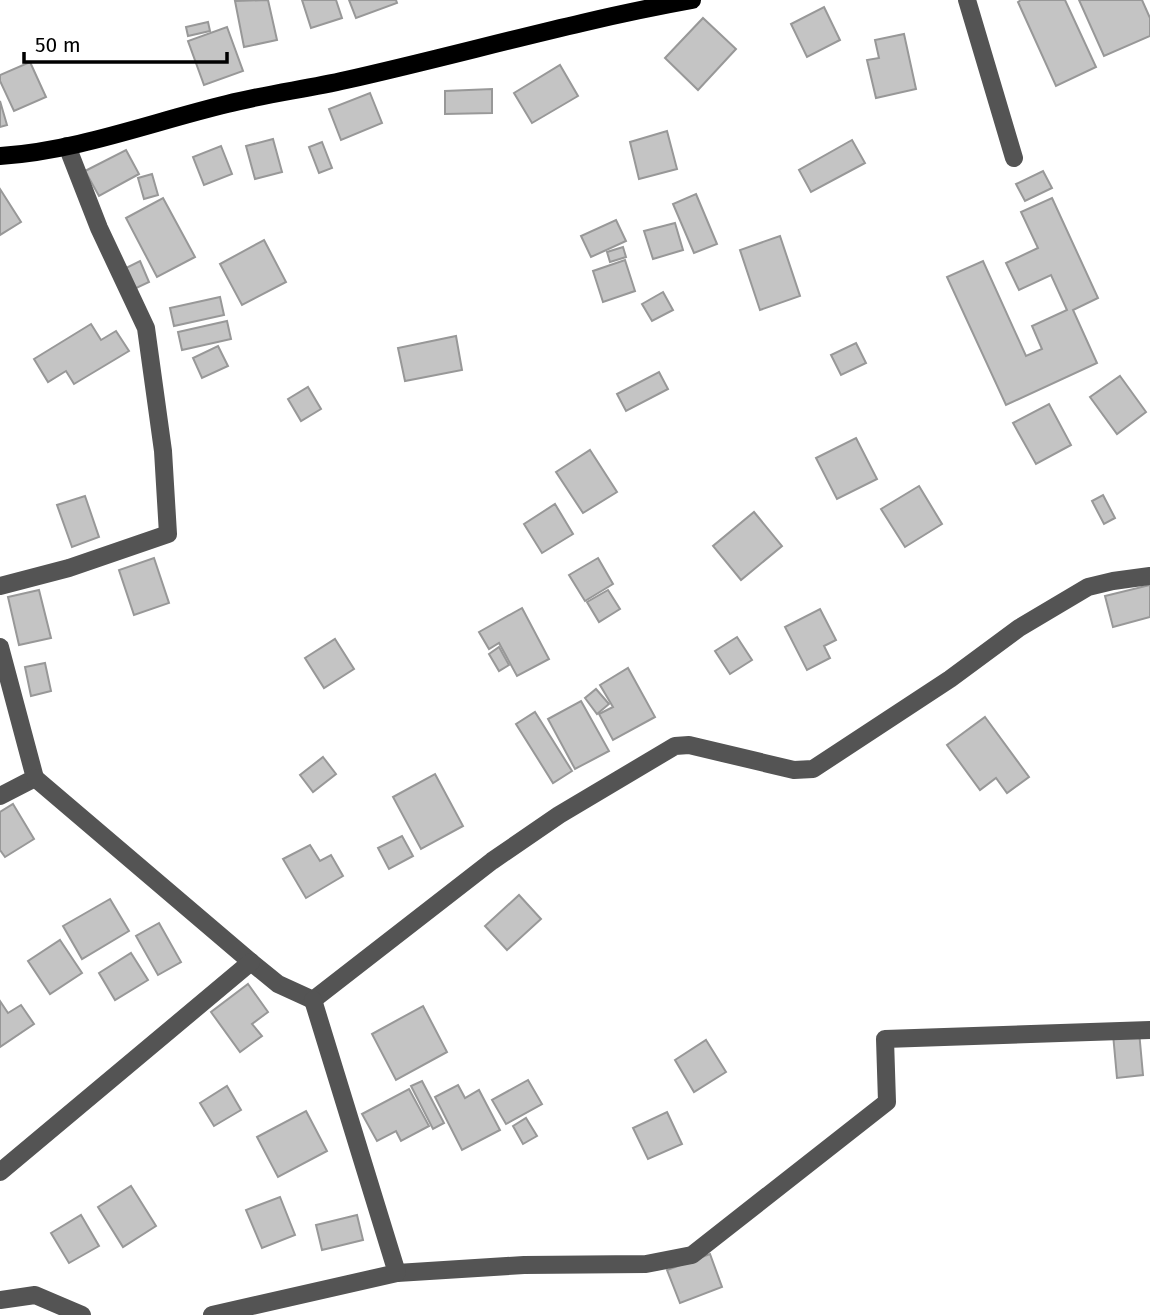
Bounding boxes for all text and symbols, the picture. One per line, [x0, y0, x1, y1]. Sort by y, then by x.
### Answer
scale bar [24, 21, 228, 65]
text: 50 m [35, 32, 81, 58]

